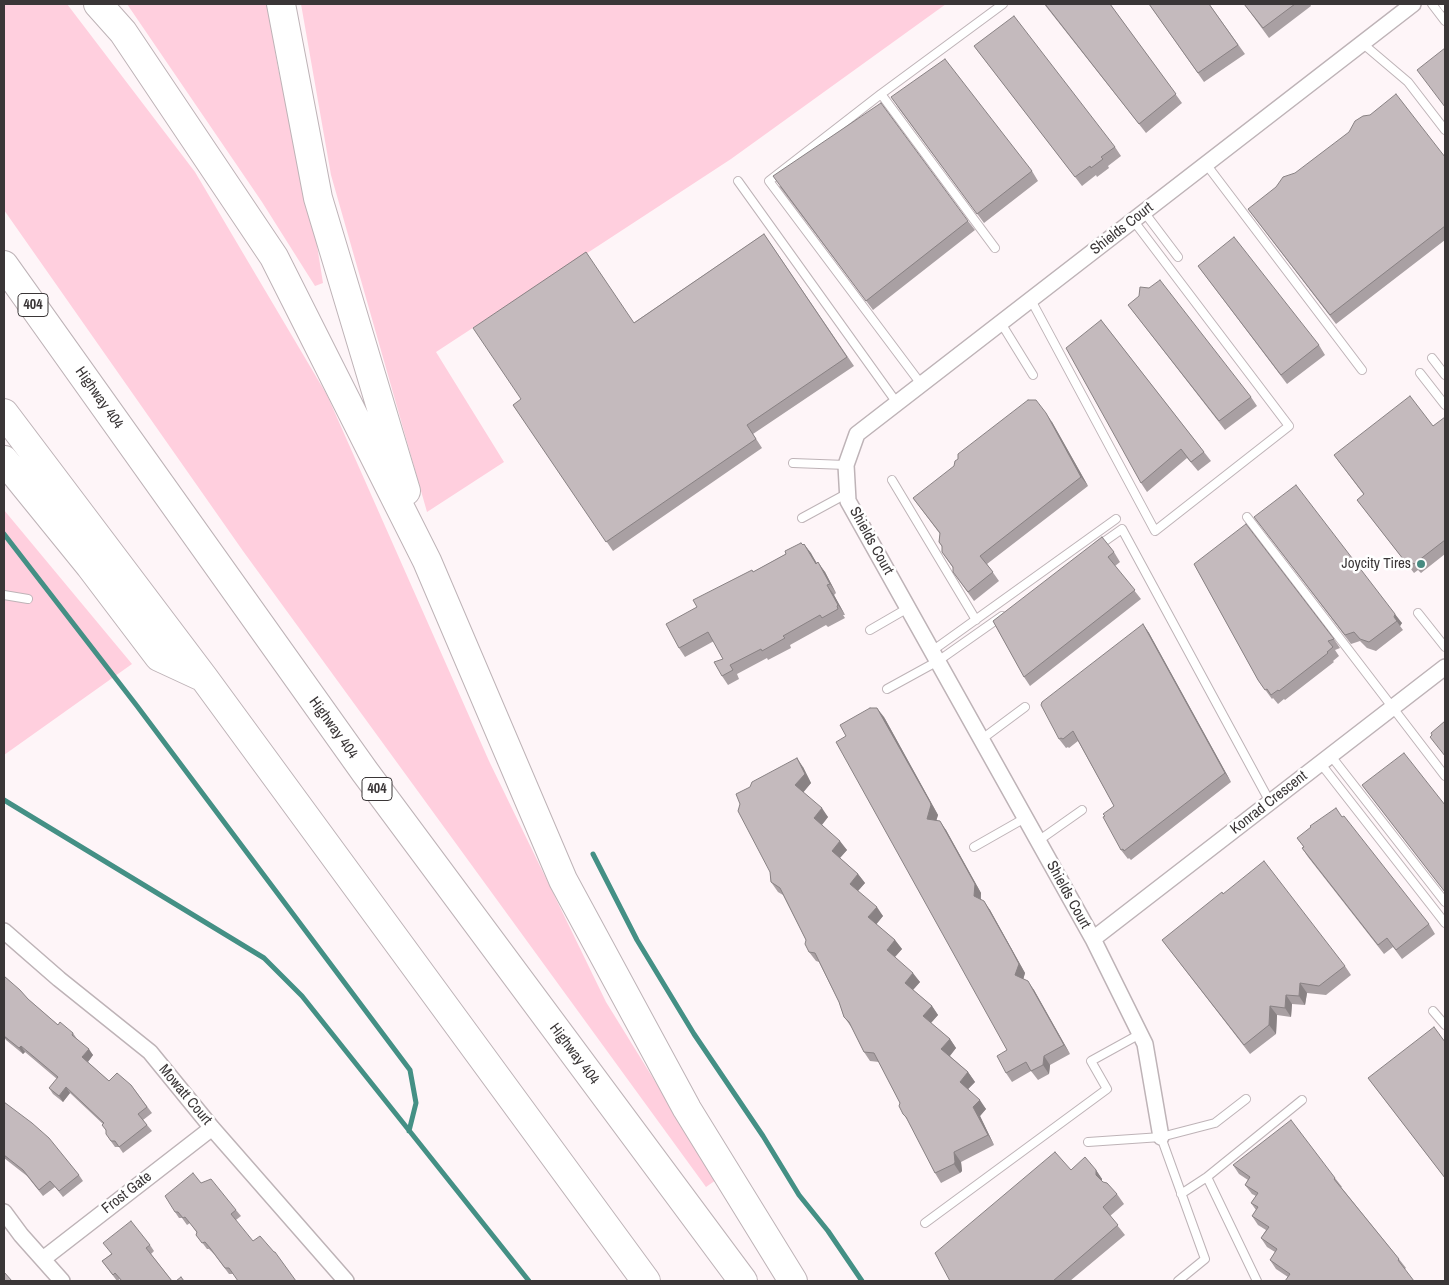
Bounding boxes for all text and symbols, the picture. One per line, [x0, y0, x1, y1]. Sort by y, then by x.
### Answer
street label: Shields Court [1087, 199, 1157, 259]
road number: 404 [18, 294, 48, 316]
street label: Highway 404 [71, 363, 127, 433]
street label: Shields Court [845, 504, 897, 578]
place label: Joycity Tires [1342, 555, 1411, 573]
marker: Joycity Tires [1415, 558, 1427, 570]
street label: Highway 404 [305, 694, 361, 762]
street label: Konrad Crescent [1227, 767, 1311, 839]
road number: 404 [362, 778, 392, 801]
street label: Shields Court [1042, 858, 1094, 932]
street label: Highway 404 [545, 1020, 603, 1088]
street label: Mowatt Court [155, 1061, 215, 1129]
street label: Frost Gate [99, 1168, 155, 1218]

